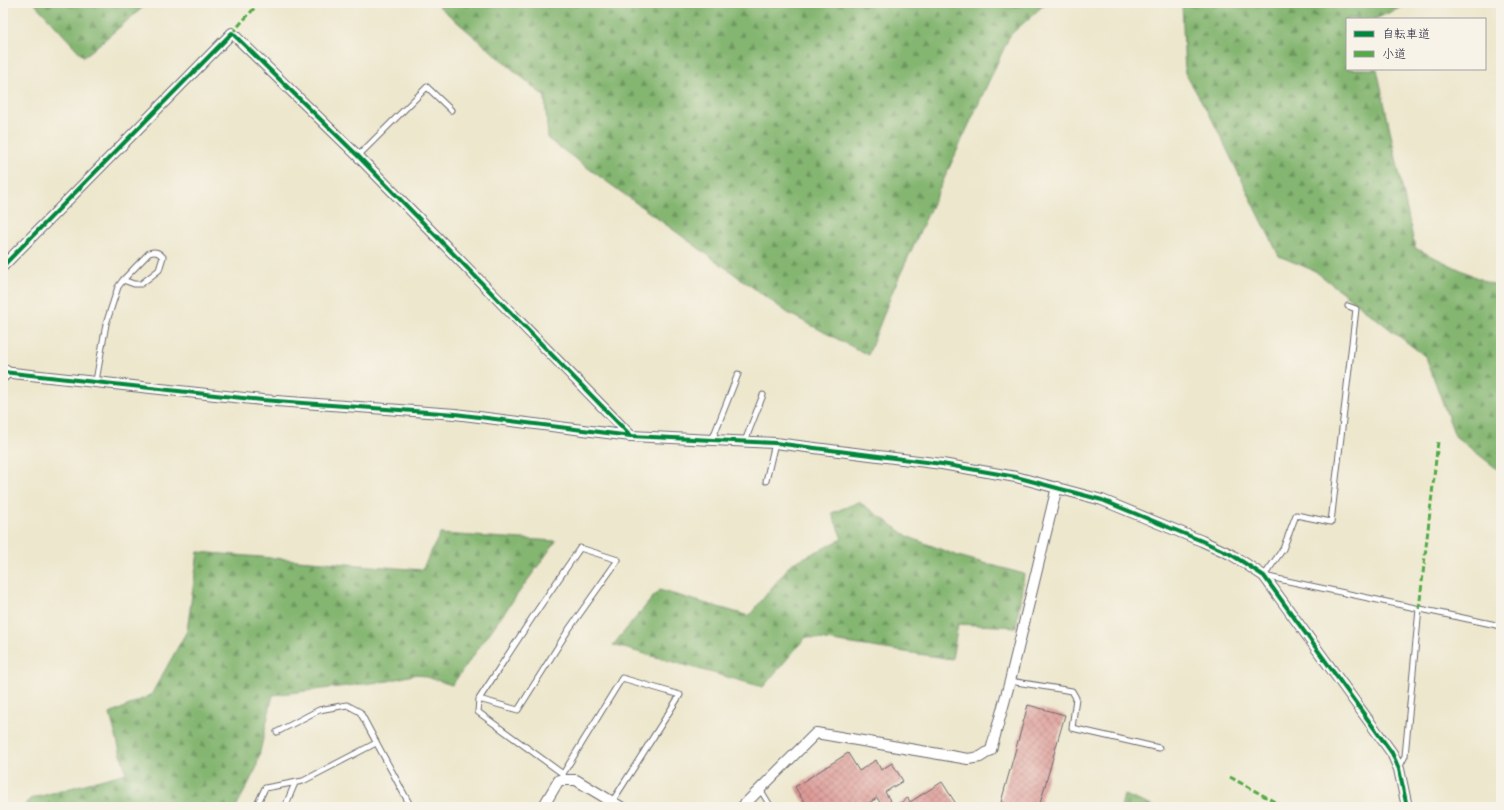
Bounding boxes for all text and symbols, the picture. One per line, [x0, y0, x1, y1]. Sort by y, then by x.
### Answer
legend [1346, 18, 1486, 70]
text: 自転車道 [1382, 26, 1430, 42]
text: 小道 [1382, 46, 1406, 62]

